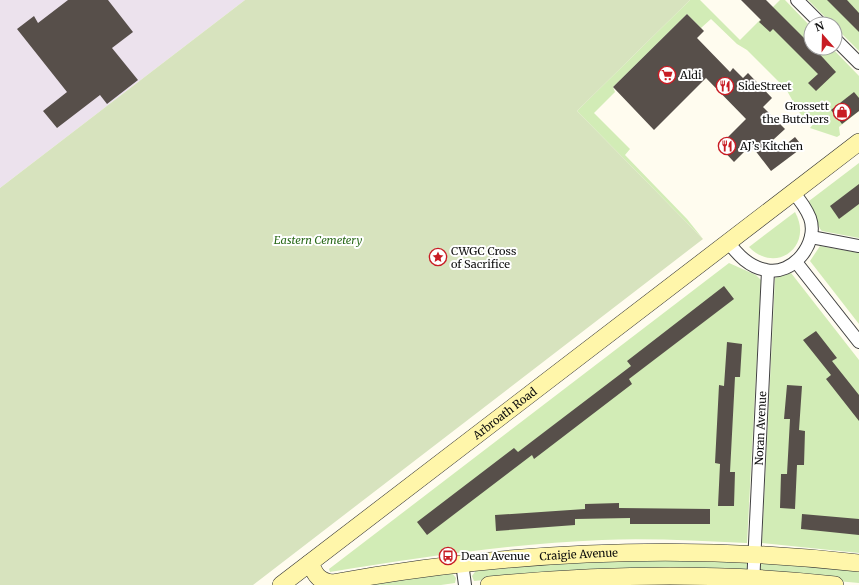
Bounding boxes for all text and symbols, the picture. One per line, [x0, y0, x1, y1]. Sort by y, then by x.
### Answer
north arrow [803, 16, 843, 56]
text: N [813, 18, 826, 35]
supermarket icon: Aldi [657, 65, 677, 85]
place label: Aldi [679, 68, 702, 82]
restaurant icon: SideStreet [715, 76, 735, 96]
place label: SideStreet [738, 79, 792, 93]
place label: Grossett the Butchers [762, 99, 830, 126]
shop icon: Grossett the Butchers [832, 102, 852, 122]
restaurant icon: AJ’s Kitchen [717, 136, 737, 156]
place label: AJ’s Kitchen [739, 139, 804, 153]
park label: Eastern Cemetery [274, 233, 362, 247]
place label: CWGC Cross of Sacrifice [451, 244, 516, 271]
place icon: CWGC Cross of Sacrifice [428, 247, 448, 267]
street label: Arbroath Road [469, 384, 540, 443]
street label: Noran Avenue [752, 391, 769, 466]
bus stop icon: Dean Avenue [438, 546, 458, 566]
street label: Craigie Avenue [539, 546, 618, 564]
place label: Dean Avenue [461, 549, 530, 563]

